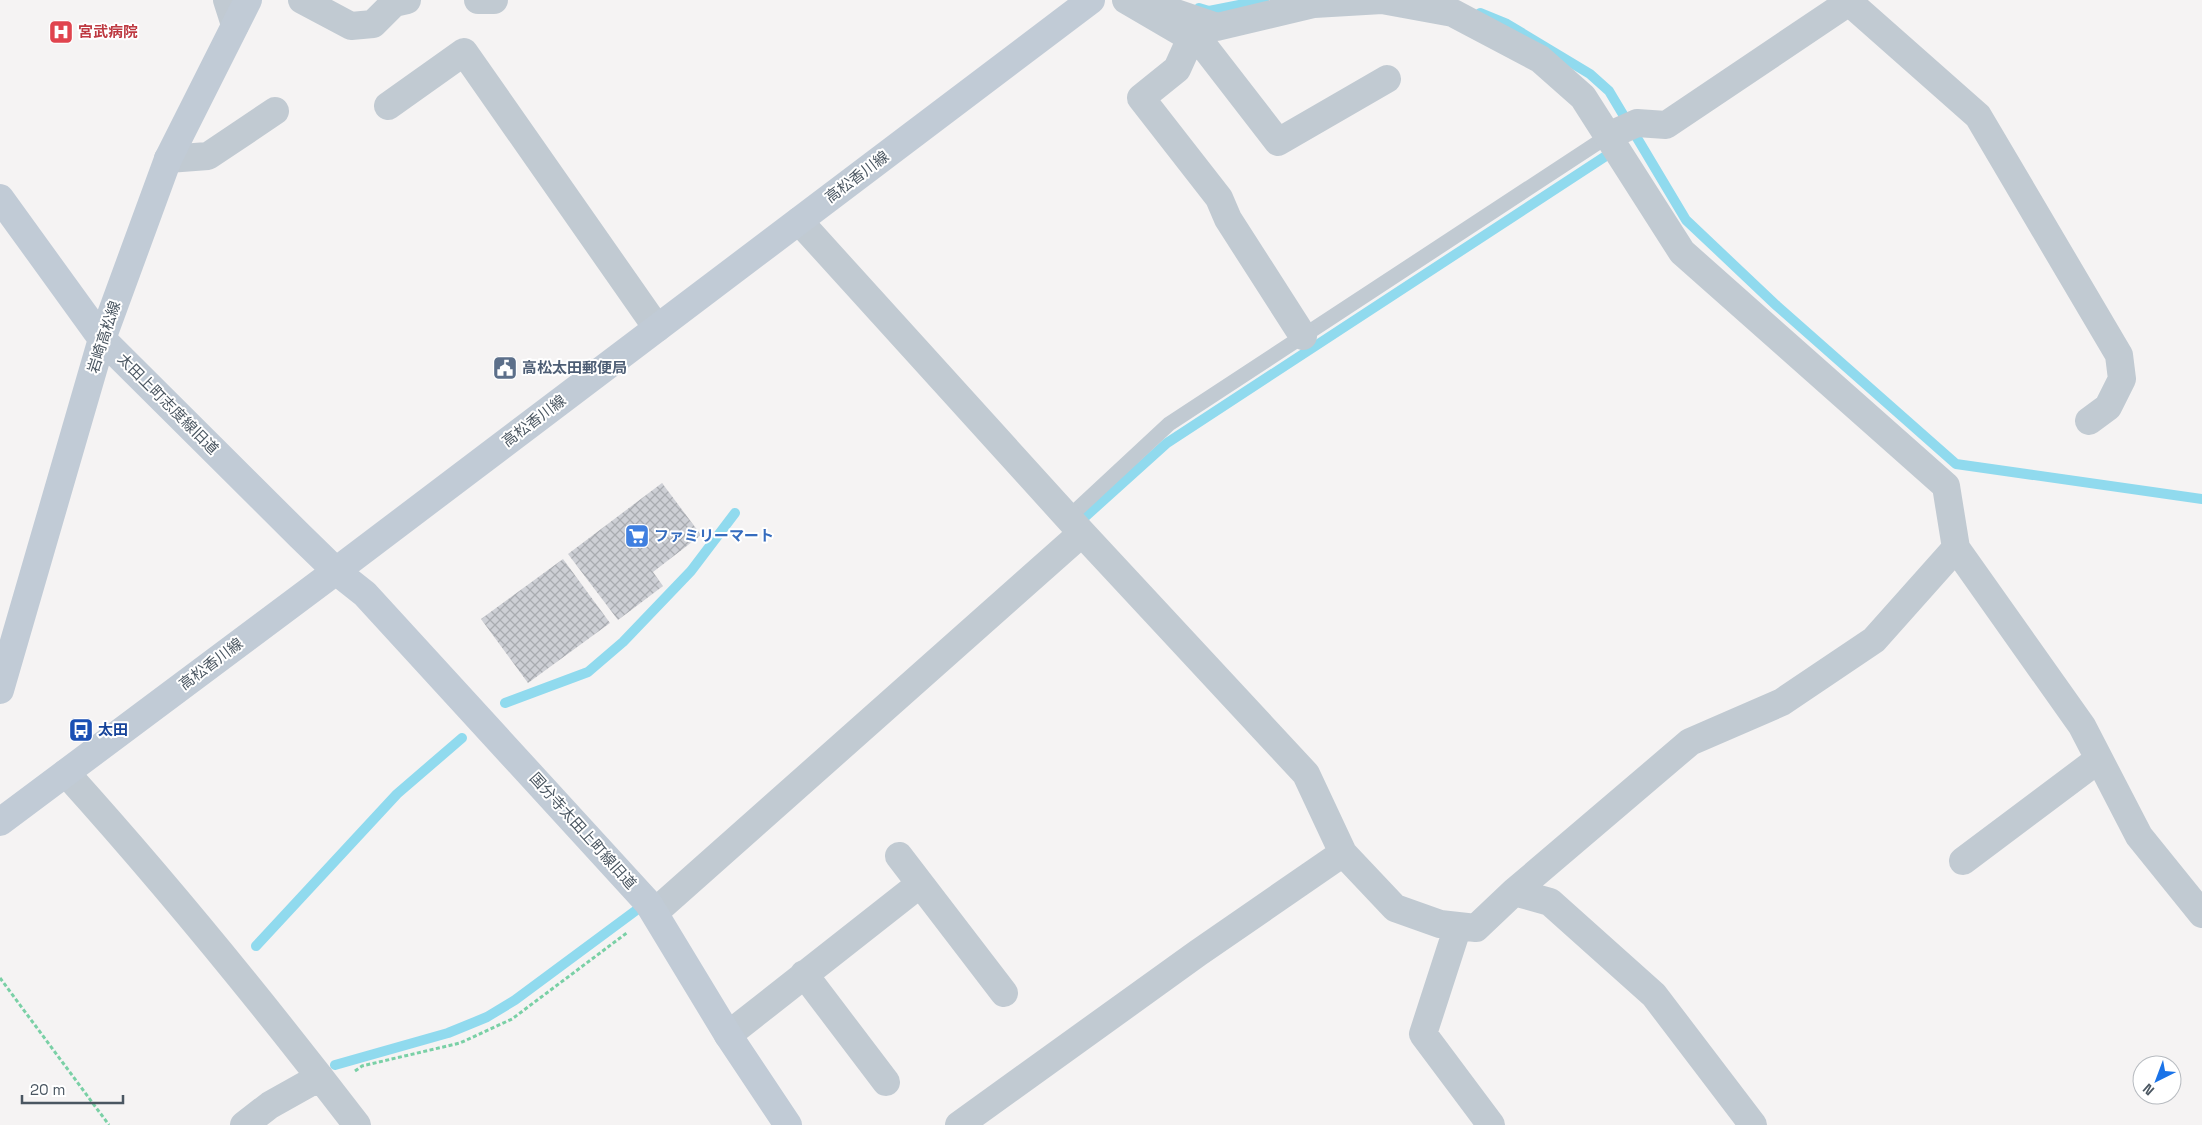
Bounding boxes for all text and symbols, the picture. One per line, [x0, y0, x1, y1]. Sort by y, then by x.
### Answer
hospital icon: 宮武病院 [48, 19, 74, 45]
place label: 宮武病院 [78, 22, 138, 41]
street label: 高松香川線 [821, 146, 892, 207]
street label: 岩崎高松線 [83, 298, 124, 375]
street label: 太田上町志度線旧道 [114, 349, 223, 458]
public building icon: 高松太田郵便局 [492, 355, 518, 381]
place label: 高松太田郵便局 [522, 358, 627, 377]
street label: 高松香川線 [498, 390, 569, 451]
supermarket icon: ファミリーマート [624, 523, 650, 549]
place label: ファミリーマート [654, 526, 774, 545]
street label: 高松香川線 [175, 633, 246, 694]
bus stop icon: 太田 [68, 717, 94, 743]
place label: 太田 [98, 720, 128, 739]
street label: 国分寺太田上町線旧道 [526, 769, 641, 893]
north arrow [2132, 1055, 2182, 1105]
scale bar [22, 1072, 124, 1104]
text: 20 m [30, 1080, 65, 1099]
text: N [2139, 1080, 2158, 1099]

